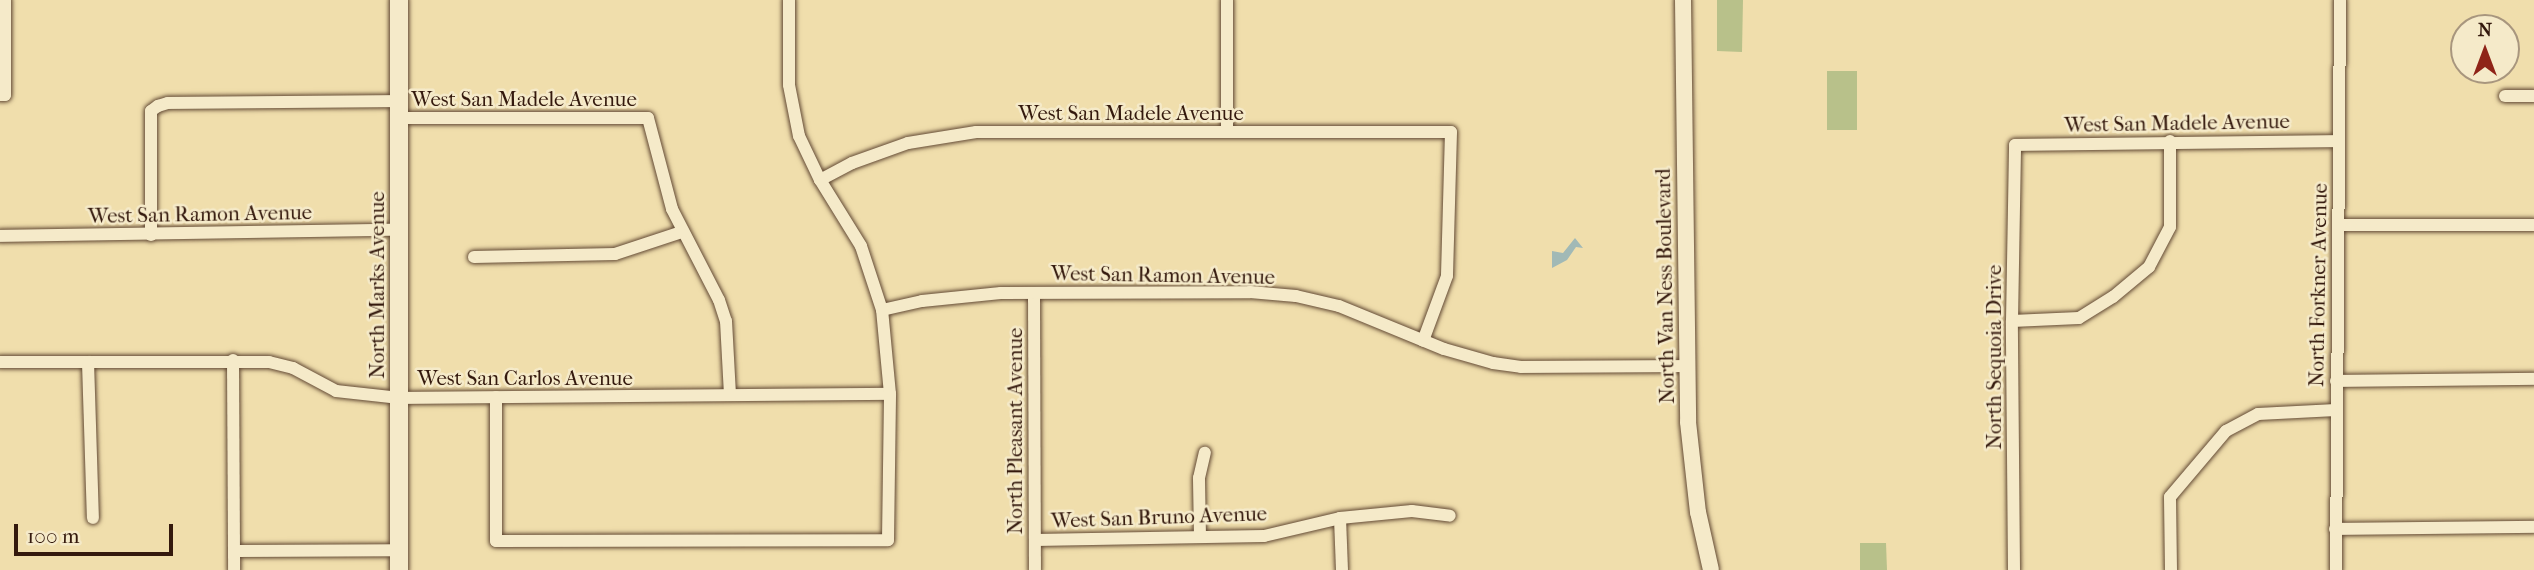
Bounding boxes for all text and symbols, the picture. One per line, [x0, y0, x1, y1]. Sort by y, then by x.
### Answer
north arrow [2450, 14, 2520, 84]
text: N [2478, 19, 2492, 41]
street label: West San Madele Avenue [411, 86, 637, 112]
street label: West San Madele Avenue [1018, 100, 1244, 126]
street label: West San Madele Avenue [2064, 108, 2290, 138]
street label: North Van Ness Boulevard [1650, 168, 1680, 404]
street label: North Forkner Avenue [2304, 183, 2332, 387]
street label: North Marks Avenue [364, 191, 390, 379]
street label: West San Ramon Avenue [88, 199, 312, 229]
street label: West San Ramon Avenue [1051, 260, 1275, 290]
street label: North Sequoia Drive [1981, 264, 2007, 450]
street label: North Pleasant Avenue [1002, 328, 1028, 534]
street label: West San Carlos Avenue [417, 365, 633, 391]
street label: West San Bruno Avenue [1051, 501, 1267, 533]
scale bar [18, 510, 177, 554]
text: 100 m [27, 524, 80, 548]

